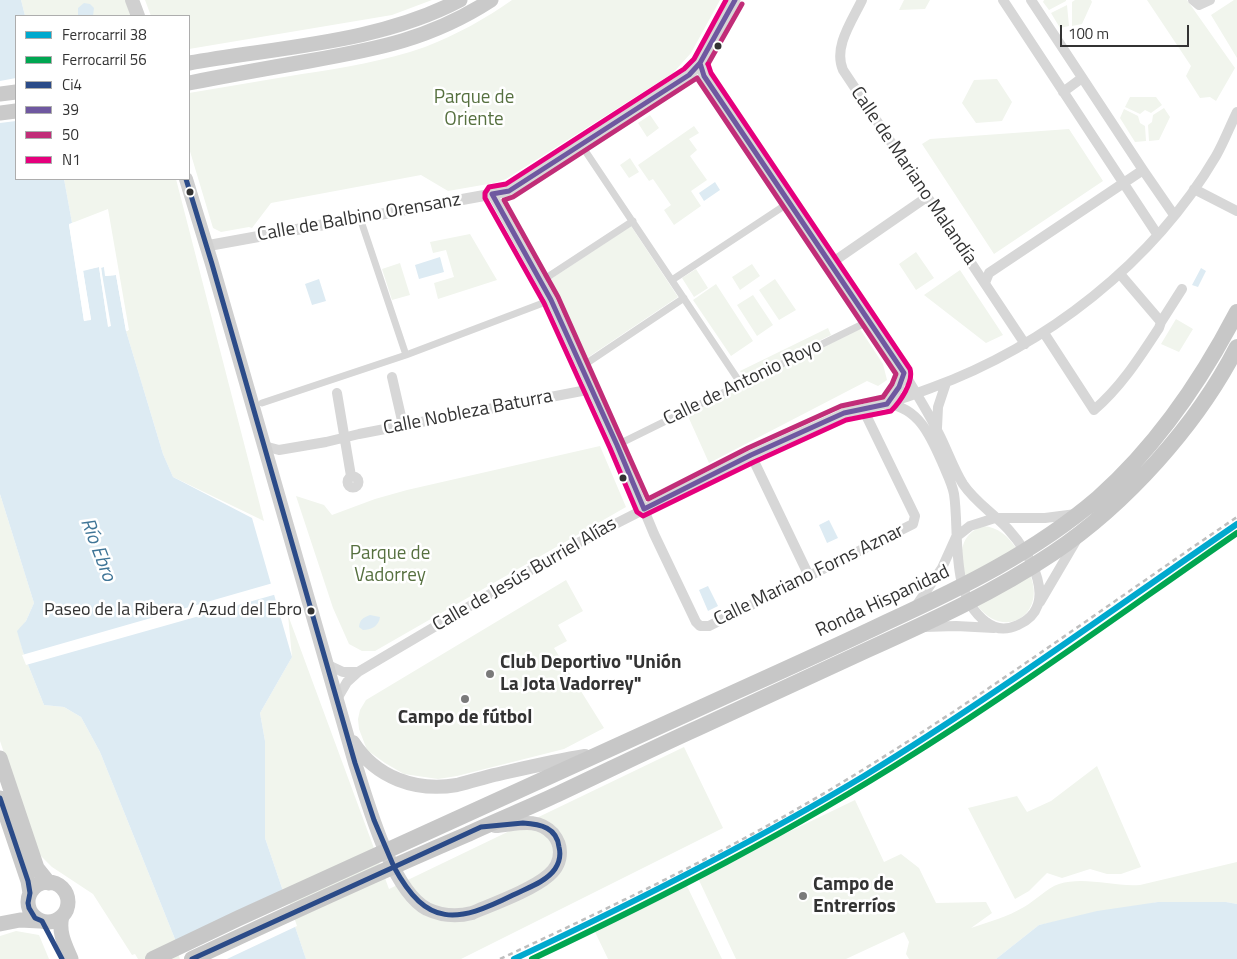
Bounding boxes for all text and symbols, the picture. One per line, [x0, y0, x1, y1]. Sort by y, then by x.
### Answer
legend [15, 15, 190, 180]
scale bar [1062, 15, 1191, 47]
text: 100 m [1068, 22, 1109, 45]
text: Ferrocarril 38 [62, 23, 147, 46]
unlabelled marker [713, 41, 723, 51]
text: Ferrocarril 56 [62, 48, 147, 71]
text: Ci4 [62, 73, 82, 96]
street label: Calle de Mariano Malandía [845, 83, 981, 269]
park label: Parque de Oriente [434, 87, 514, 131]
text: 39 [62, 98, 79, 121]
text: 50 [62, 123, 79, 146]
text: N1 [62, 148, 81, 171]
unlabelled marker [185, 187, 195, 197]
street label: Calle de Balbino Orensanz [255, 189, 463, 247]
street label: Calle de Antonio Royo [660, 335, 826, 431]
street label: Calle Nobleza Baturra [381, 385, 555, 441]
unlabelled marker [618, 473, 628, 483]
street label: Calle de Jesús Burriel Alías [429, 513, 621, 637]
water label: Río Ebro [74, 515, 120, 585]
street label: Calle Mariano Forns Aznar [710, 520, 908, 632]
park label: Parque de Vadorrey [350, 543, 430, 587]
street label: Ronda Hispanidad [813, 561, 953, 643]
place label: Paseo de la Ribera / Azud del Ebro [44, 600, 302, 622]
marker: Paseo de la Ribera / Azud del Ebro [306, 606, 316, 616]
place label: Club Deportivo "Unión La Jota Vadorrey" [500, 652, 681, 696]
marker: Club Deportivo "Unión La Jota Vadorrey" [484, 668, 496, 680]
marker: Campo de fútbol [459, 693, 471, 705]
place label: Campo de fútbol [398, 707, 532, 729]
place label: Campo de Entrerríos [813, 874, 896, 918]
marker: Campo de Entrerríos [797, 890, 809, 902]

